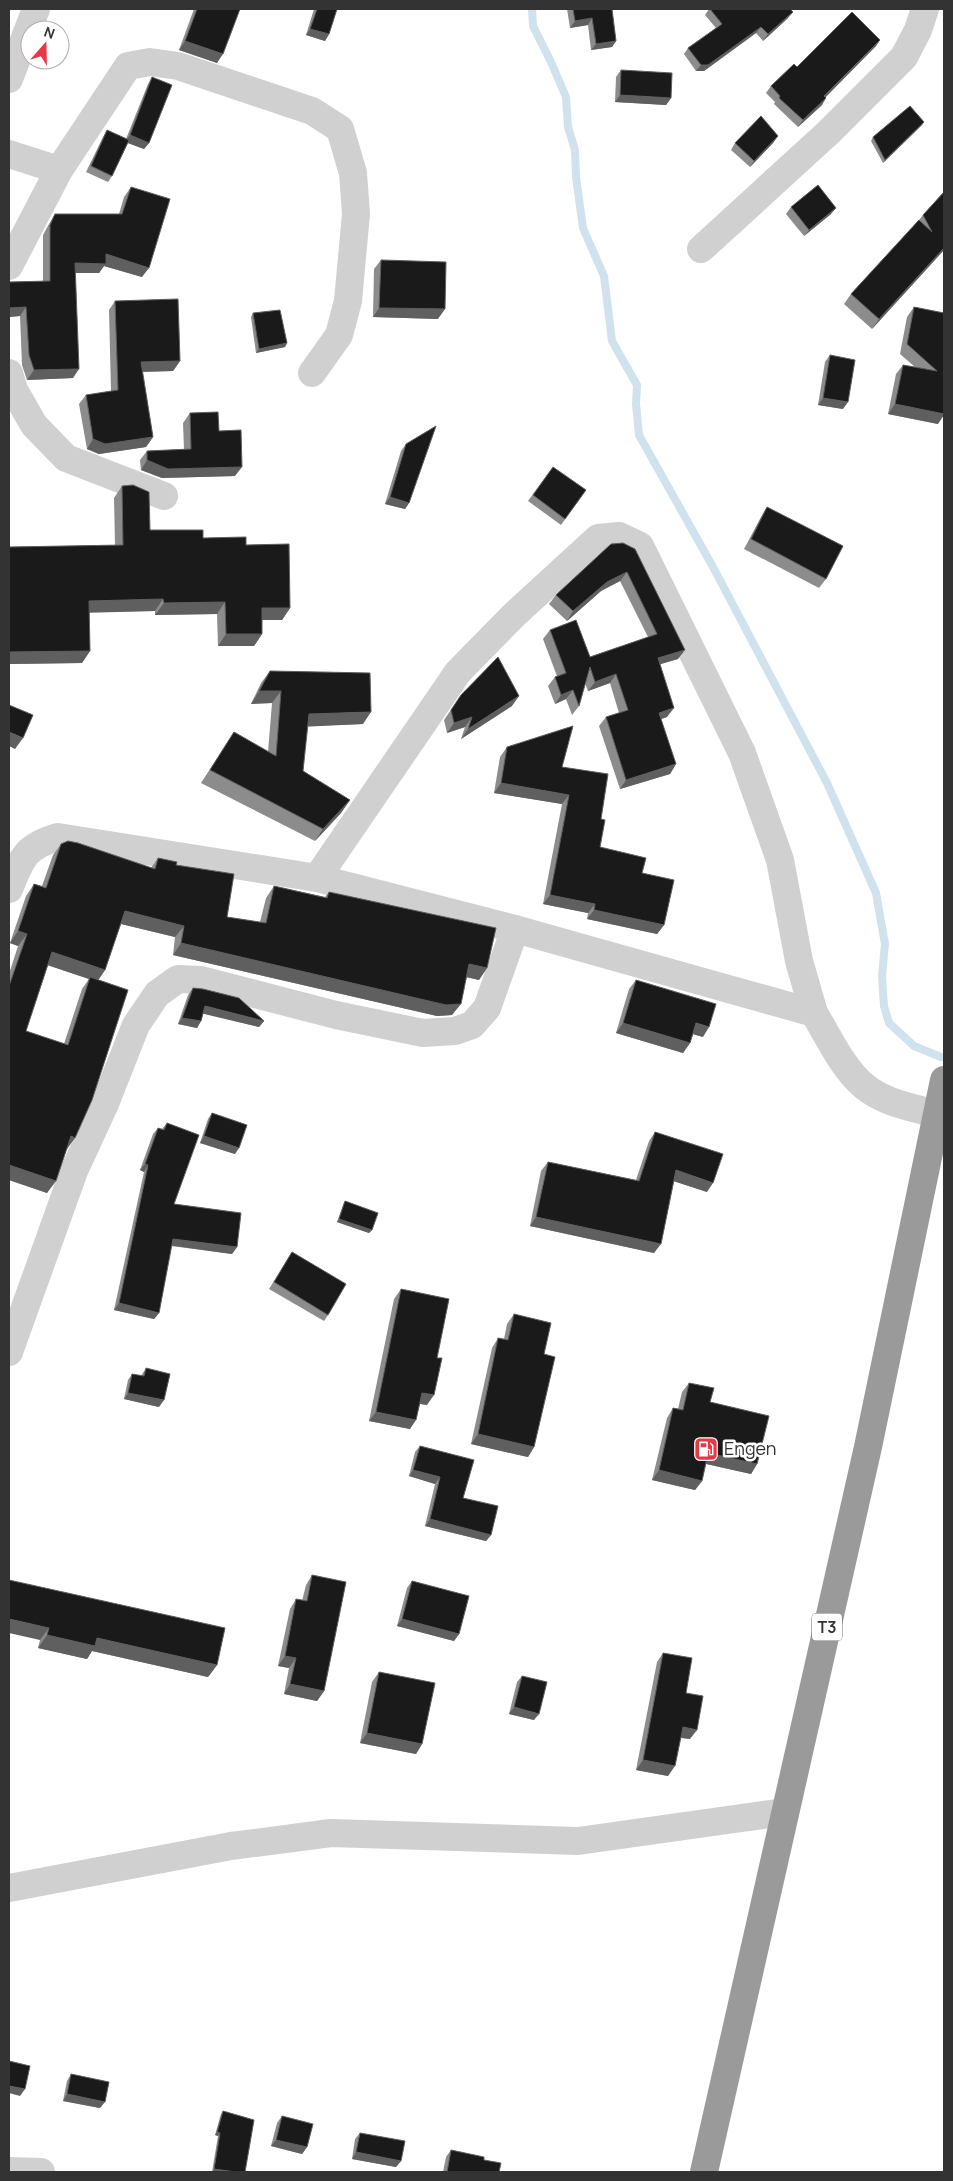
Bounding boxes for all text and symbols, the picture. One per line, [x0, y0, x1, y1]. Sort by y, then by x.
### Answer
north arrow [20, 20, 70, 70]
text: N [42, 22, 58, 43]
fuel station icon: Engen [693, 1436, 719, 1462]
place label: Engen [724, 1436, 777, 1460]
road number: T3 [812, 1614, 842, 1640]

